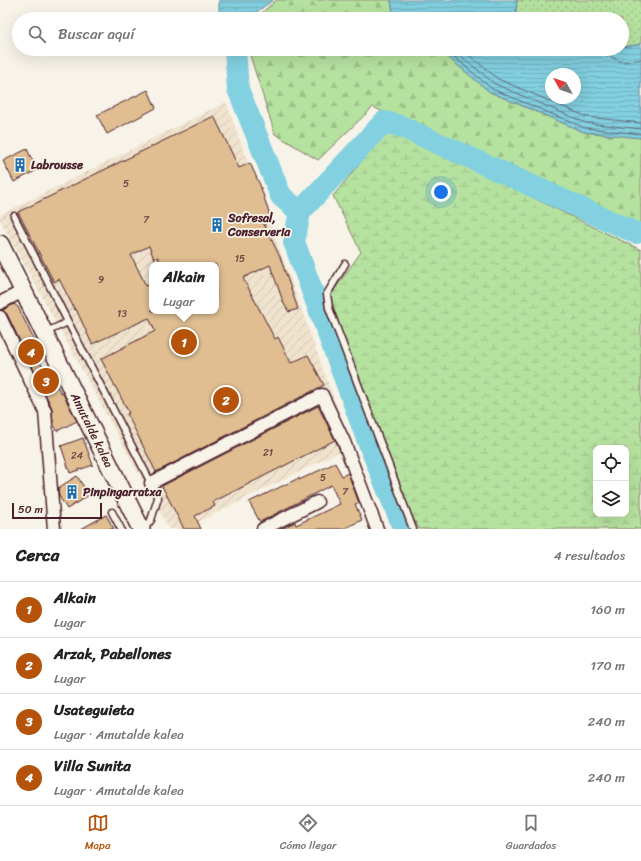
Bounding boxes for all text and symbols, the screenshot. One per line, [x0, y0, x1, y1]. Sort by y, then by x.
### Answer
search box [12, 12, 629, 56]
text: Buscar aquí [58, 21, 135, 47]
icon: search [26, 23, 48, 45]
north arrow [545, 68, 581, 104]
place label: Labrousse [31, 154, 84, 176]
building icon: Labrousse [12, 157, 28, 173]
house number: 5 [123, 175, 129, 193]
your location [431, 182, 451, 202]
place label: Sofresal, Conserveria [227, 207, 291, 243]
house number: 7 [143, 211, 150, 229]
building icon: Sofresal, Conserveria [209, 217, 225, 233]
house number: 15 [235, 250, 245, 268]
popup [149, 262, 219, 314]
text: Alkain [163, 264, 205, 290]
house number: 9 [98, 271, 104, 289]
text: Lugar [163, 290, 194, 313]
house number: 13 [117, 305, 127, 323]
pin: 1 [171, 327, 197, 357]
pin: 4 [18, 337, 44, 367]
pin: 3 [33, 366, 59, 396]
pin: 2 [213, 385, 239, 415]
street label: Amutalde kalea [64, 388, 120, 471]
house number: 21 [263, 444, 273, 462]
map controls [593, 445, 629, 517]
button: locate [593, 445, 629, 481]
house number: 24 [71, 447, 83, 465]
house number: 5 [320, 469, 326, 487]
place label: Pinpingarratxa [83, 481, 163, 503]
button: layers [593, 481, 629, 517]
house number: 7 [342, 483, 349, 501]
building icon: Pinpingarratxa [64, 484, 80, 500]
text: 50 m [18, 500, 43, 519]
scale bar [12, 501, 102, 520]
text: Cerca [16, 540, 59, 570]
text: 4 resultados [554, 544, 625, 567]
text: Alkain [54, 585, 96, 611]
text: 1 [26, 598, 32, 621]
text: 160 m [590, 598, 625, 621]
text: Lugar [54, 611, 85, 634]
text: Arzak, Pabellones [54, 641, 172, 667]
text: 2 [25, 654, 33, 677]
text: 170 m [590, 654, 625, 677]
text: Lugar [54, 667, 85, 690]
text: Usateguieta [54, 697, 134, 723]
text: 3 [25, 710, 33, 733]
text: 240 m [588, 710, 625, 733]
text: Lugar · Amutalde kalea [54, 723, 184, 746]
text: Villa Sunita [54, 753, 131, 779]
text: 4 [25, 766, 33, 789]
text: 240 m [588, 766, 625, 789]
text: Lugar · Amutalde kalea [54, 779, 184, 802]
tab: Mapa [85, 812, 110, 855]
tab: Cómo llegar [280, 812, 337, 855]
tab: Guardados [506, 812, 556, 855]

